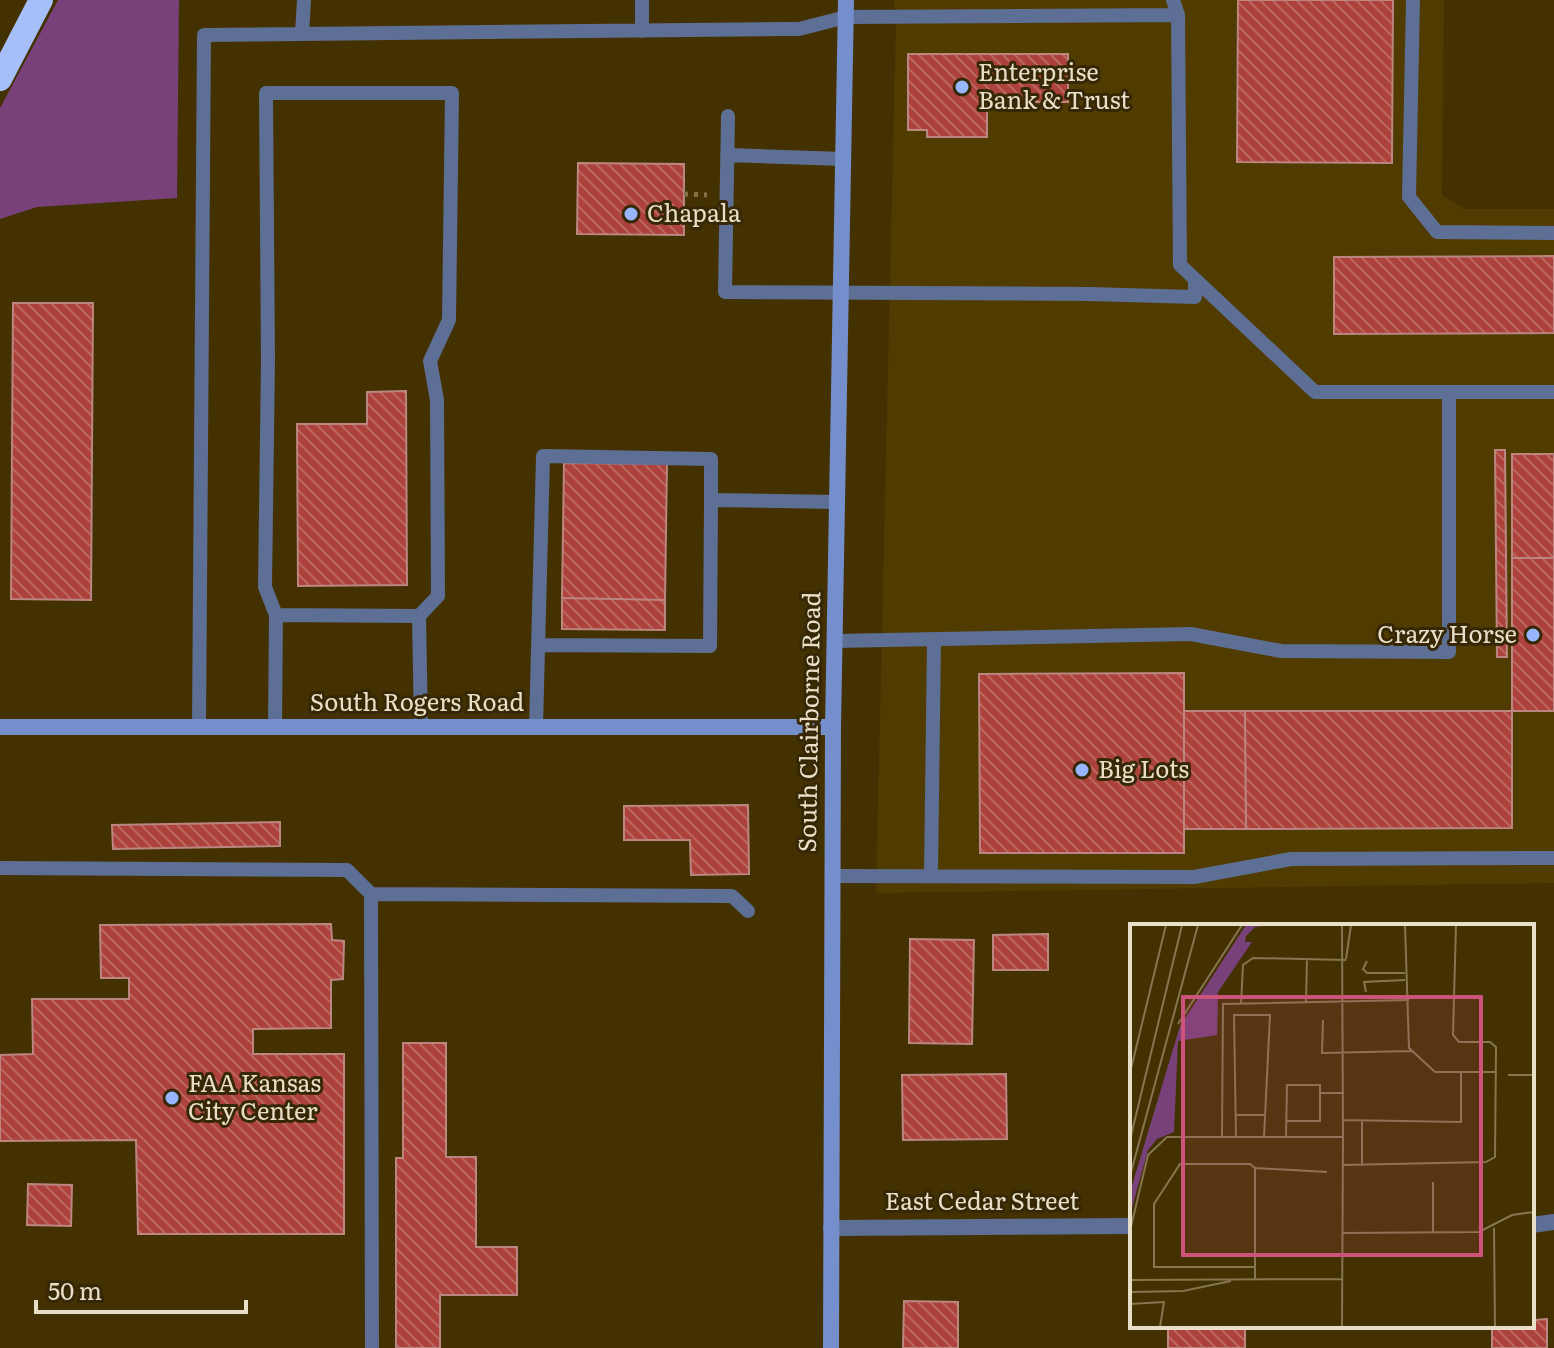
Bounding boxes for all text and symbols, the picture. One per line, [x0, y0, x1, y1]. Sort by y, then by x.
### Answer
place label: Enterprise Bank & Trust [978, 53, 1130, 116]
marker: Enterprise Bank & Trust [953, 78, 971, 96]
place label: Chapala [647, 194, 741, 229]
marker: Chapala [622, 205, 640, 223]
street label: South Clairborne Road [788, 591, 827, 853]
place label: Crazy Horse [1377, 615, 1517, 650]
marker: Crazy Horse [1524, 626, 1542, 644]
street label: South Rogers Road [310, 683, 524, 718]
place label: Big Lots [1098, 750, 1189, 785]
marker: Big Lots [1073, 761, 1091, 779]
inset map [1130, 924, 1534, 1328]
place label: FAA Kansas City Center [188, 1064, 321, 1127]
marker: FAA Kansas City Center [163, 1089, 181, 1107]
street label: East Cedar Street [885, 1182, 1080, 1217]
scale bar [36, 1264, 246, 1314]
text: 50 m [48, 1272, 102, 1307]

